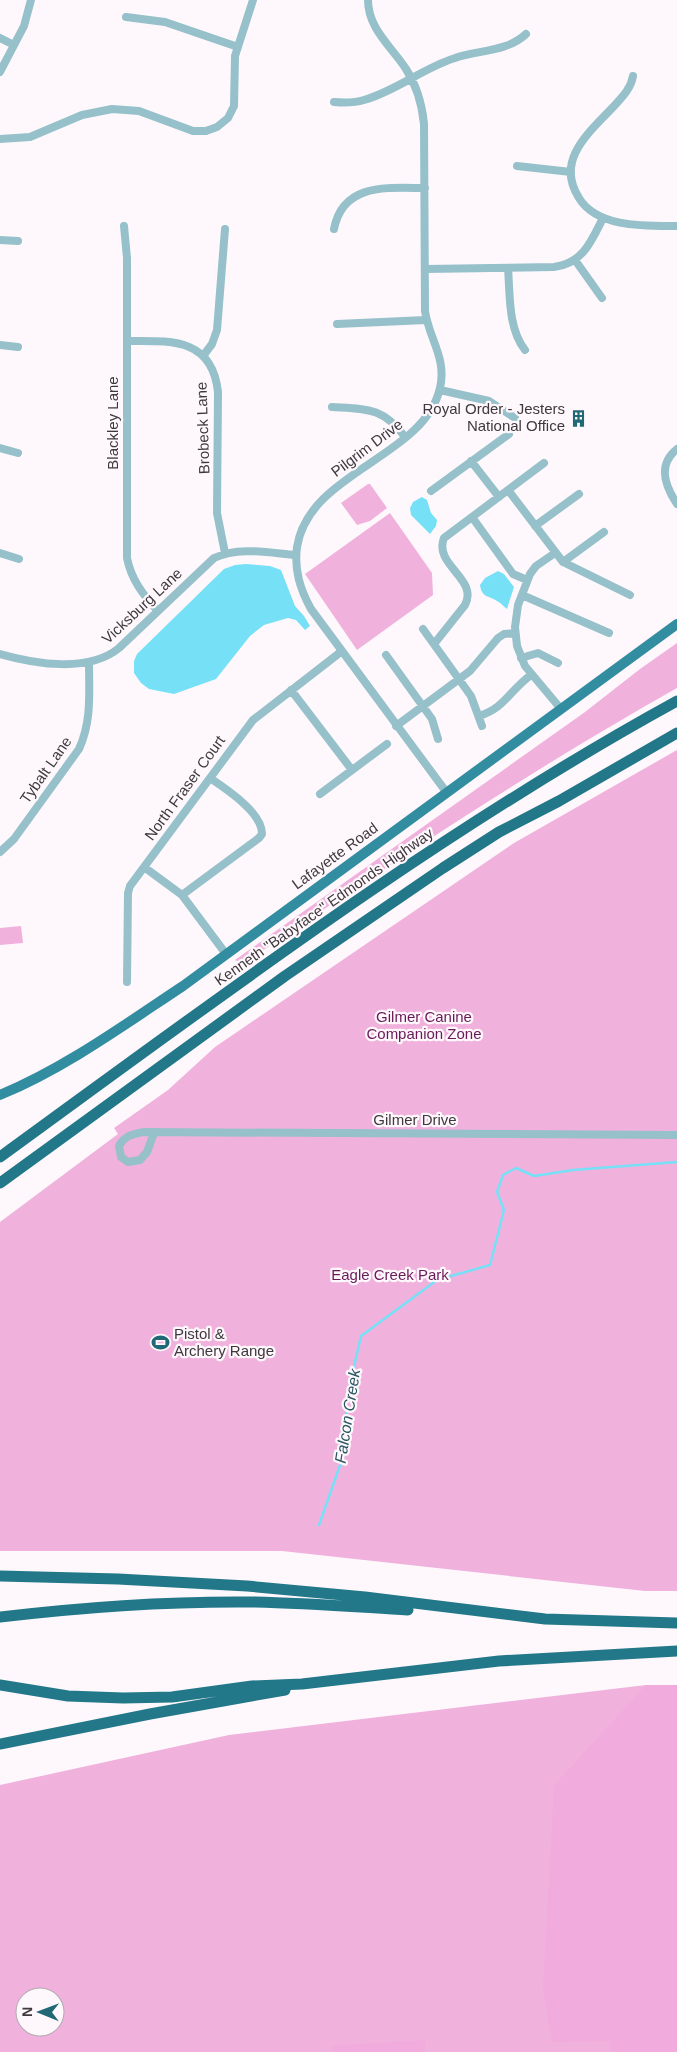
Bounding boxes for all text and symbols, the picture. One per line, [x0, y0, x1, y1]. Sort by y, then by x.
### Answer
street label: Blackley Lane [104, 376, 121, 470]
street label: Brobeck Lane [192, 381, 213, 475]
place label: Royal Order - Jesters National Office [422, 400, 565, 434]
building icon: Royal Order - Jesters National Office [569, 408, 589, 428]
street label: Pilgrim Drive [328, 415, 406, 480]
street label: Vicksburg Lane [98, 564, 185, 647]
street label: North Fraser Court [141, 731, 229, 843]
street label: Tybalt Lane [16, 733, 75, 806]
street label: Lafayette Road [289, 819, 381, 892]
street label: Kenneth "Babyface" Edmonds Highway [211, 824, 436, 989]
park label: Gilmer Canine Companion Zone [366, 1008, 482, 1042]
street label: Gilmer Drive [373, 1111, 457, 1128]
park label: Eagle Creek Park [331, 1266, 449, 1283]
place label: Pistol & Archery Range [174, 1325, 274, 1359]
sports icon: Pistol & Archery Range [150, 1333, 170, 1353]
water label: Falcon Creek [332, 1367, 363, 1464]
north arrow [15, 1987, 65, 2037]
text: N [19, 2007, 35, 2017]

